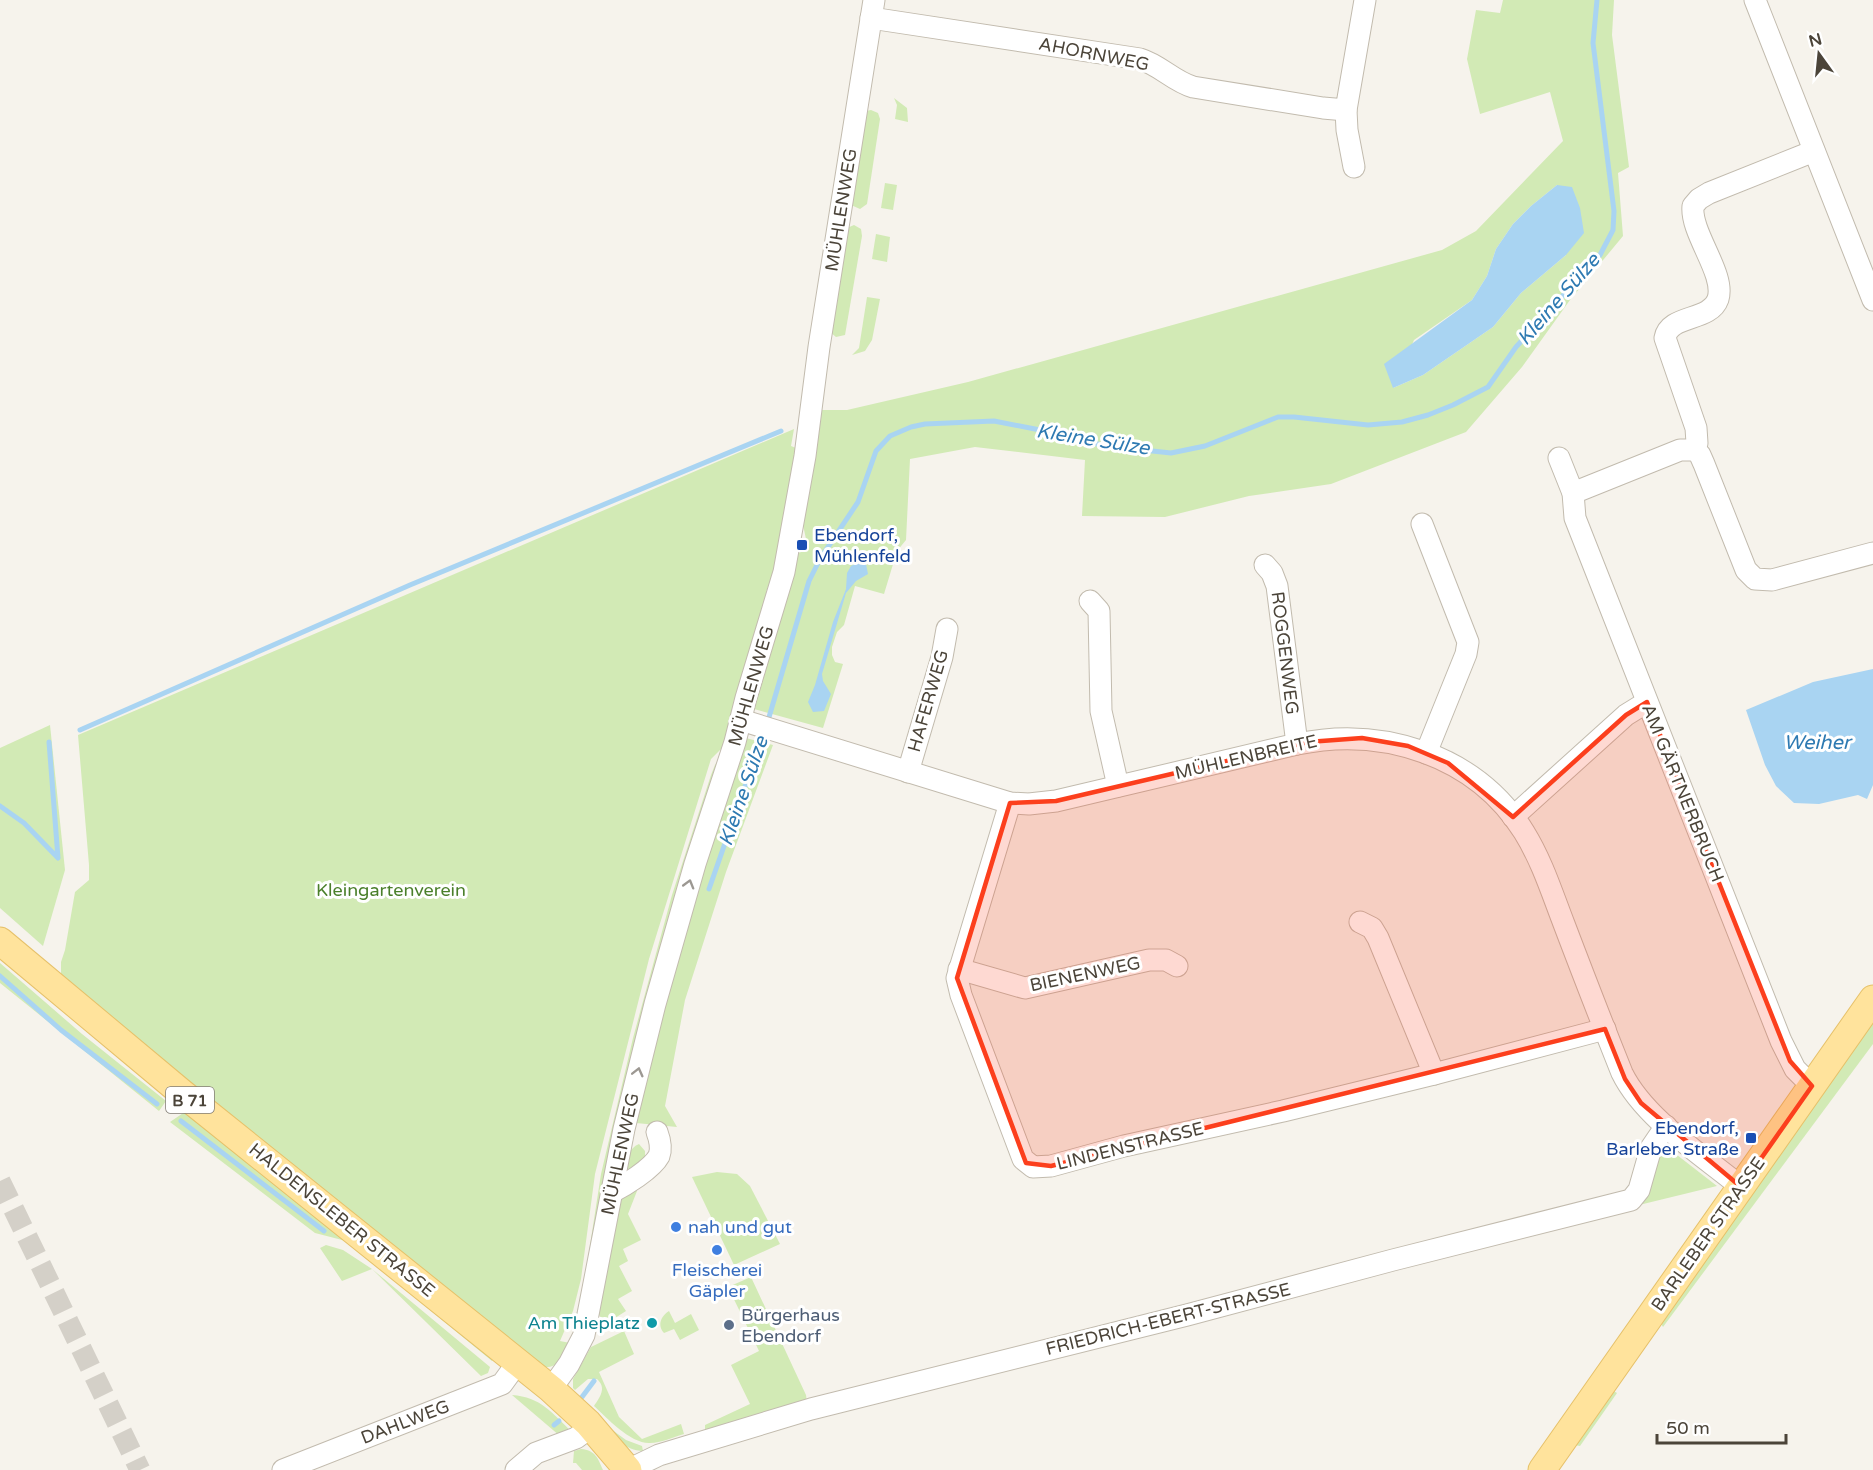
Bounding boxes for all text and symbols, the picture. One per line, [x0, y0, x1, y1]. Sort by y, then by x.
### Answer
north arrow [1789, 24, 1849, 84]
text: N [1807, 29, 1824, 52]
street label: AHORNWEG [1037, 33, 1151, 75]
street label: MÜHLENWEG [820, 147, 862, 273]
water label: Kleine Sülze [1512, 248, 1606, 351]
water label: Kleine Sülze [1035, 419, 1153, 461]
place label: Ebendorf, Mühlenfeld [814, 524, 911, 567]
marker: Ebendorf, Mühlenfeld [795, 538, 809, 552]
street label: ROGGENWEG [1267, 590, 1303, 716]
street label: MÜHLENWEG [723, 623, 779, 749]
street label: HAFERWEG [903, 647, 953, 755]
street label: AM GÄRTNERBRUCH [1637, 701, 1729, 885]
street label: MÜHLENBREITE [1173, 730, 1319, 784]
water label: Weiher [1784, 731, 1853, 755]
water label: Kleine Sülze [714, 732, 774, 849]
park label: Kleingartenverein [316, 879, 466, 901]
one-way arrow [682, 879, 694, 890]
street label: BIENENWEG [1028, 952, 1142, 996]
one-way arrow [630, 1067, 643, 1077]
road number: B 71 [166, 1087, 214, 1113]
street label: MÜHLENWEG [596, 1091, 644, 1217]
street label: LINDENSTRASSE [1054, 1117, 1206, 1175]
place label: Ebendorf, Barleber Straße [1606, 1117, 1739, 1160]
marker: Ebendorf, Barleber Straße [1744, 1131, 1758, 1145]
street label: HALDENSLEBER STRASSE [245, 1138, 439, 1302]
street label: BARLEBER STRASSE [1646, 1153, 1770, 1315]
place label: nah und gut [688, 1216, 792, 1238]
marker: nah und gut [669, 1220, 683, 1234]
marker: Fleischerei Gäpler [710, 1243, 724, 1257]
place label: Fleischerei Gäpler [672, 1259, 762, 1302]
street label: FRIEDRICH-EBERT-STRASSE [1043, 1278, 1293, 1360]
place label: Bürgerhaus Ebendorf [741, 1304, 840, 1347]
place label: Am Thieplatz [527, 1312, 640, 1334]
marker: Am Thieplatz [645, 1316, 659, 1330]
marker: Bürgerhaus Ebendorf [722, 1318, 736, 1332]
street label: DAHLWEG [358, 1395, 452, 1449]
scale bar [1657, 1407, 1786, 1445]
text: 50 m [1666, 1417, 1710, 1439]

